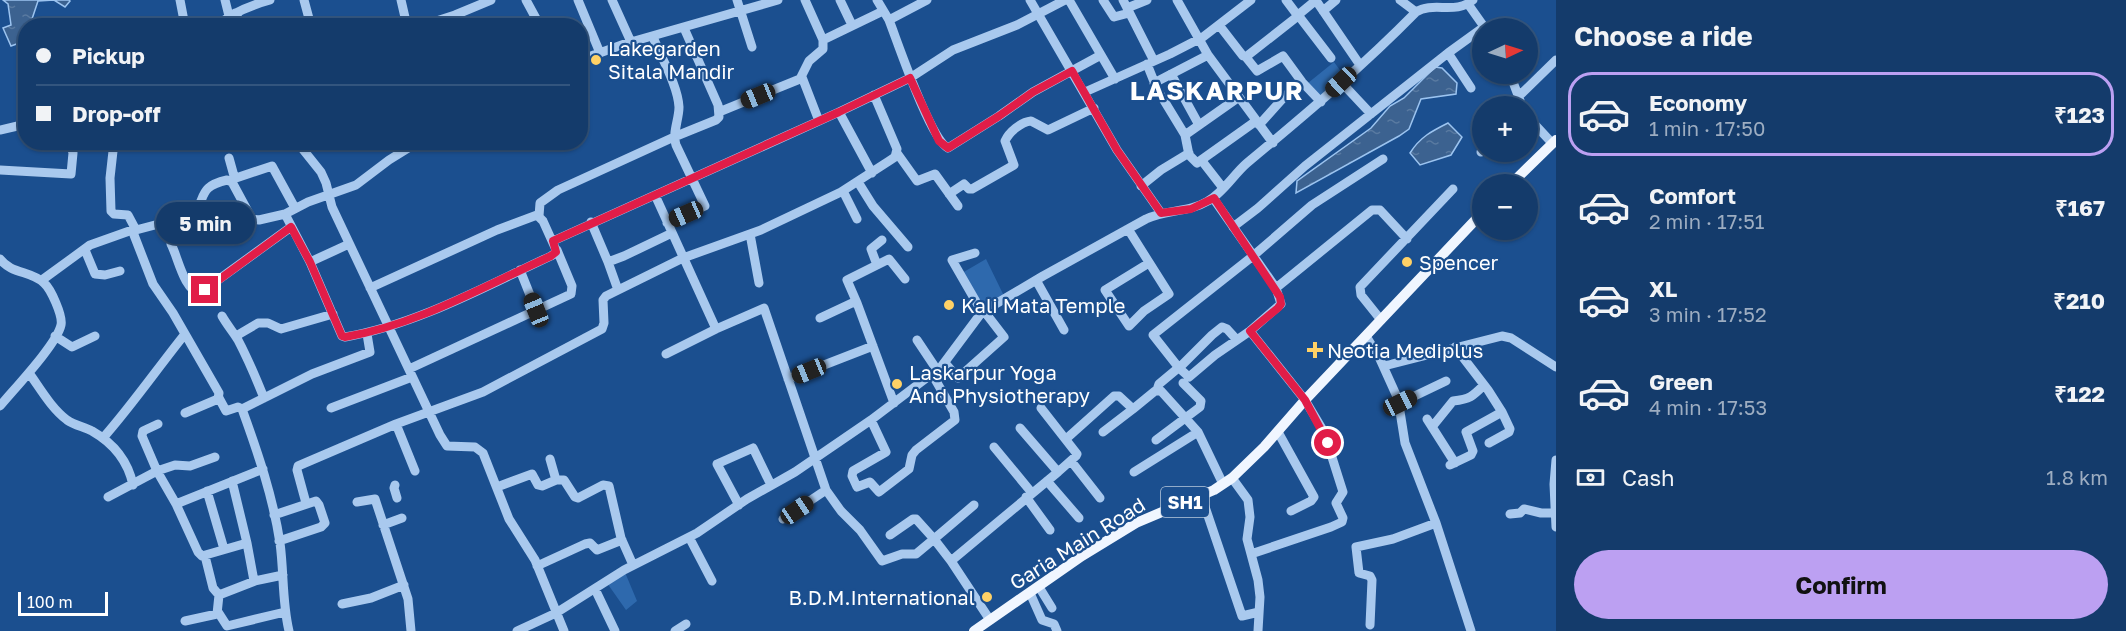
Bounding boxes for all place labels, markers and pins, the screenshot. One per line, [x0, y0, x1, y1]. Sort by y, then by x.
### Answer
place label: Lakegarden Sitala Mandir [608, 36, 735, 83]
marker: Lakegarden Sitala Mandir [589, 53, 603, 67]
place label: Spencer [1419, 250, 1499, 274]
marker: Spencer [1400, 255, 1414, 269]
place label: Kali Mata Temple [961, 293, 1125, 317]
marker: Kali Mata Temple [942, 298, 956, 312]
place label: Neotia Mediplus [1327, 338, 1483, 362]
marker: Neotia Mediplus [1308, 343, 1322, 357]
place label: Laskarpur Yoga And Physiotherapy [909, 360, 1090, 407]
marker: Laskarpur Yoga And Physiotherapy [890, 377, 904, 391]
place label: B.D.M.International [788, 585, 975, 609]
marker: B.D.M.International [980, 590, 994, 604]

